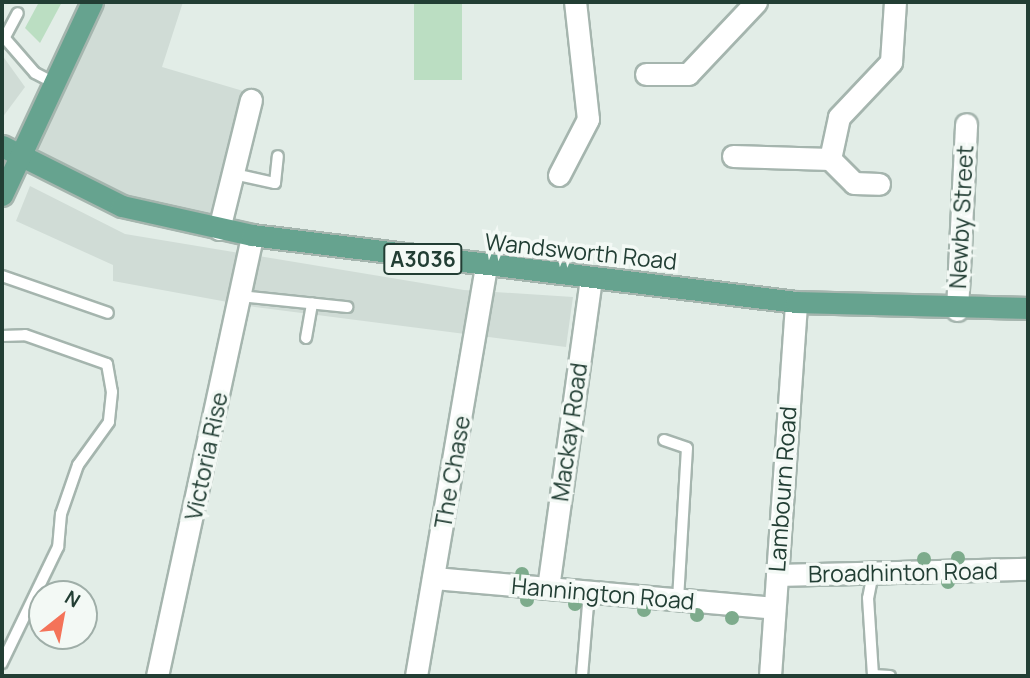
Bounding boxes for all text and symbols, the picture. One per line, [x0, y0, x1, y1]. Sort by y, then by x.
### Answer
street label: Newby Street [943, 145, 979, 289]
street label: Wandsworth Road [484, 227, 678, 275]
road number: A3036 [383, 242, 463, 276]
street label: Mackay Road [546, 361, 592, 503]
street label: Victoria Rise [179, 389, 233, 523]
street label: Lambourn Road [762, 405, 802, 573]
street label: The Chase [429, 414, 475, 530]
street label: Broadhinton Road [808, 557, 998, 587]
street label: Hannington Road [510, 571, 696, 615]
north arrow [28, 580, 98, 650]
text: N [60, 584, 85, 613]

